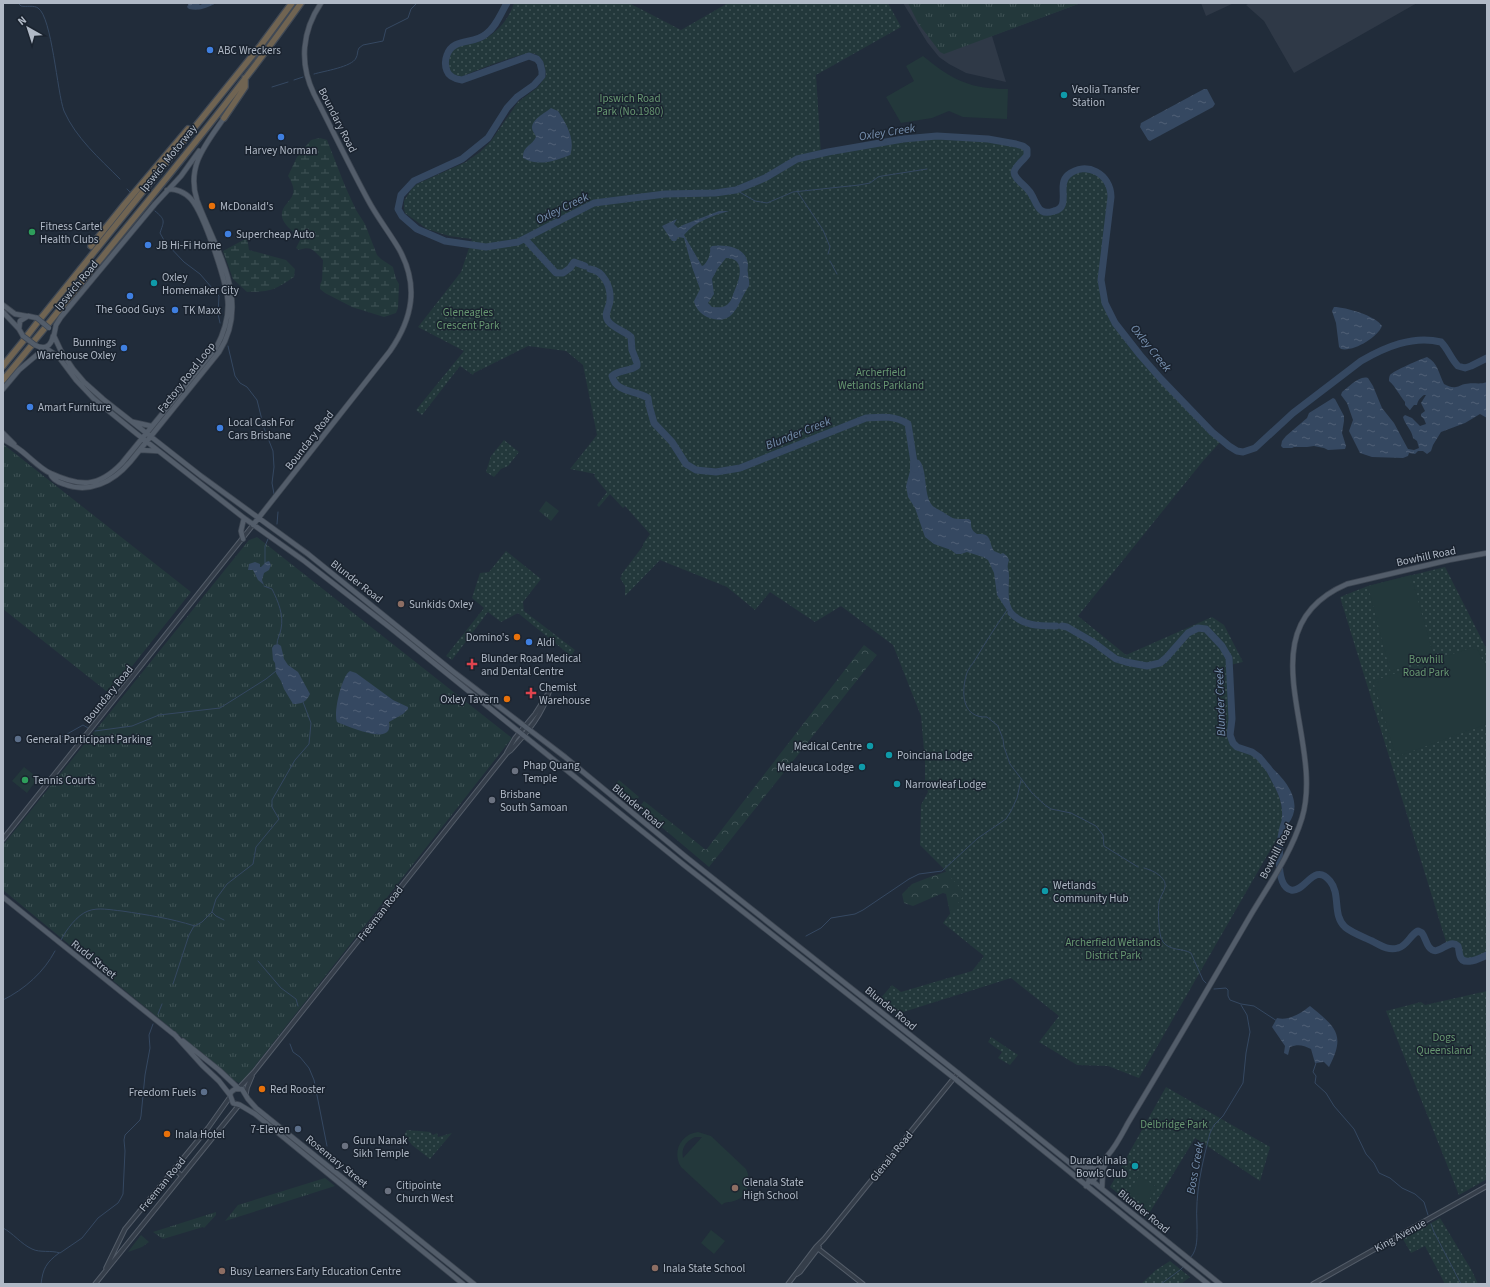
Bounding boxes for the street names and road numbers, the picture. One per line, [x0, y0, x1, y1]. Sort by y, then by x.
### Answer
street label: Boundary Road [315, 85, 360, 155]
street label: Ipswich Motorway [136, 121, 200, 195]
street label: Ipswich Road [51, 257, 102, 314]
street label: Factory Road Loop [154, 339, 219, 416]
street label: Boundary Road [282, 408, 337, 473]
street label: Bowhill Road [1395, 543, 1457, 570]
street label: Blunder Road [327, 556, 386, 607]
street label: Boundary Road [80, 662, 137, 727]
street label: Blunder Road [609, 781, 666, 832]
street label: Bowhill Road [1256, 821, 1297, 882]
street label: Freeman Road [354, 883, 407, 944]
street label: Rudd Street [68, 936, 120, 982]
street label: Blunder Road [862, 983, 920, 1034]
street label: Glenala Road [866, 1128, 916, 1185]
street label: Rosemary Street [303, 1132, 371, 1191]
street label: Freeman Road [136, 1154, 189, 1215]
street label: Blunder Road [1115, 1186, 1173, 1237]
street label: King Avenue [1372, 1215, 1429, 1256]

